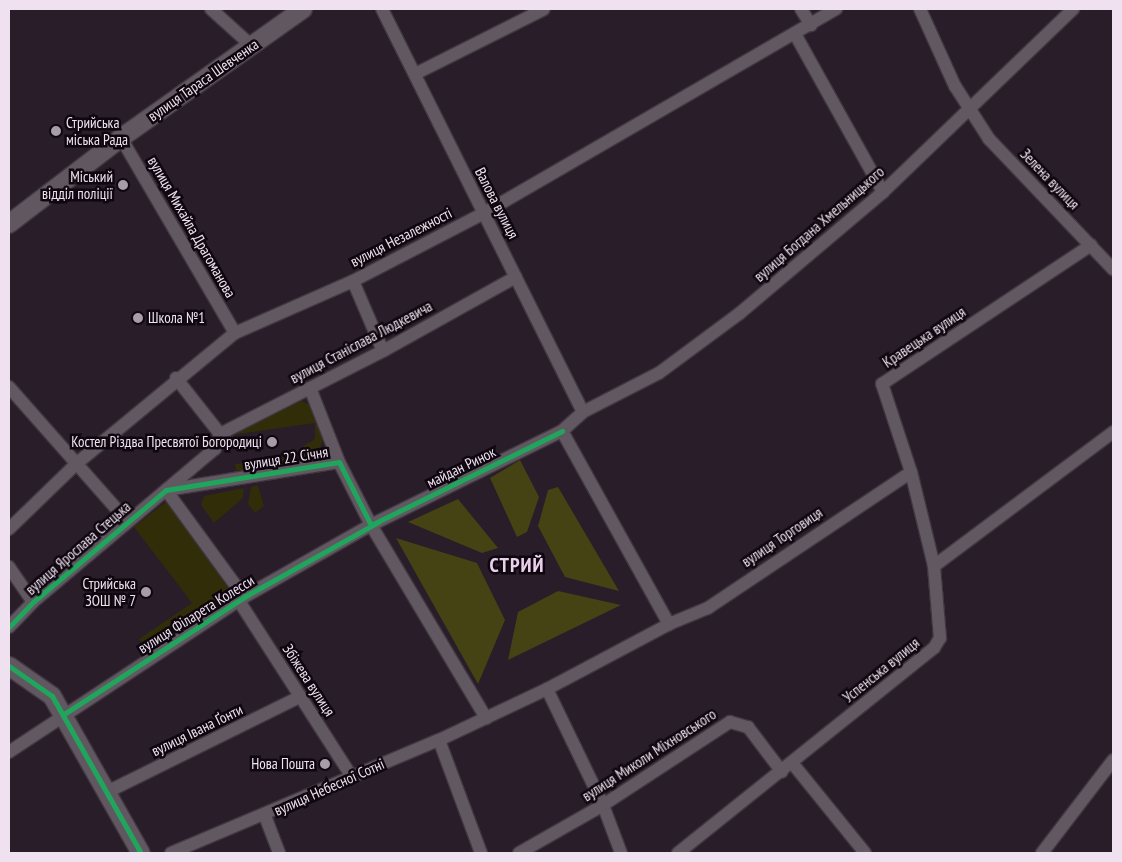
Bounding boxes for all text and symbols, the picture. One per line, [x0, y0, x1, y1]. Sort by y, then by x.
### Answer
street label: вулиця Тараса Шевченка [144, 35, 262, 125]
place label: Стрийська міська Рада [66, 113, 128, 148]
marker: Стрийська міська Рада [50, 125, 62, 137]
street label: Зелена вулиця [1017, 145, 1083, 213]
street label: вулиця Михайла Драгоманова [144, 153, 240, 301]
street label: вулиця Богдана Хмельницького [750, 163, 888, 285]
street label: Валова вулиця [471, 164, 523, 242]
place label: Міський відділ поліції [42, 167, 113, 202]
marker: Міський відділ поліції [117, 179, 129, 191]
street label: вулиця Незалежності [347, 204, 455, 270]
street label: вулиця Станіслава Людкевича [287, 297, 435, 387]
street label: Кравецька вулиця [879, 303, 969, 371]
place label: Школа №1 [148, 309, 205, 327]
marker: Школа №1 [132, 312, 144, 324]
place label: Костел Різдва Пресвятої Богородиці [71, 433, 262, 451]
marker: Костел Різдва Пресвятої Богородиці [266, 436, 278, 448]
street label: вулиця 22 Січня [243, 442, 329, 474]
street label: майдан Ринок [424, 443, 498, 491]
street label: вулиця Ярослава Стецька [22, 497, 134, 599]
street label: вулиця Торговиця [738, 503, 826, 571]
district label: СТРИЙ [489, 553, 545, 577]
street label: вулиця Філарета Колесси [135, 571, 257, 657]
place label: Стрийська ЗОШ № 7 [83, 574, 136, 609]
marker: Стрийська ЗОШ № 7 [140, 586, 152, 598]
street label: Успенська вулиця [839, 634, 923, 706]
street label: Збіжева вулиця [279, 641, 339, 719]
street label: вулиця Івана Ґонти [148, 700, 246, 760]
street label: вулиця Миколи Міхновського [579, 705, 719, 805]
place label: Нова Пошта [251, 755, 315, 773]
street label: вулиця Небесної Сотні [271, 755, 387, 819]
marker: Нова Пошта [319, 758, 331, 770]

